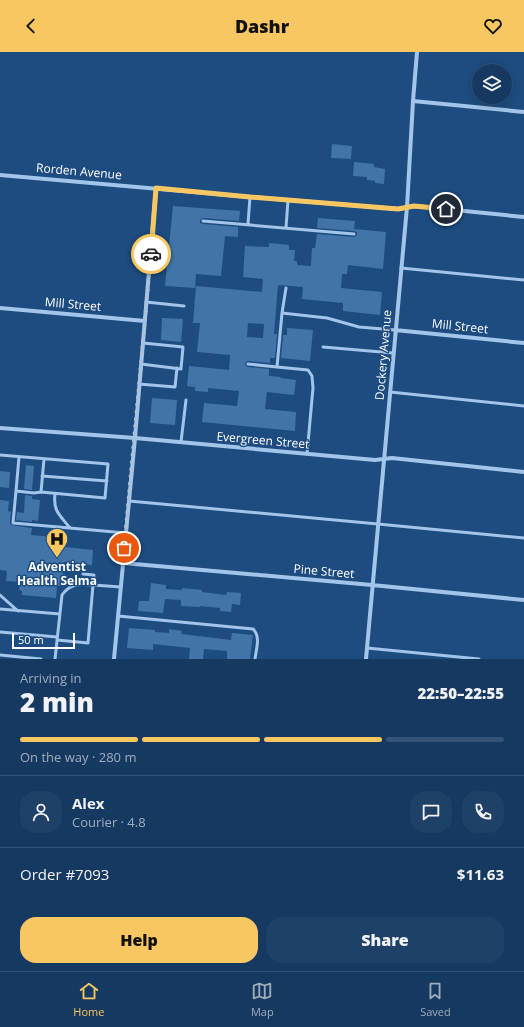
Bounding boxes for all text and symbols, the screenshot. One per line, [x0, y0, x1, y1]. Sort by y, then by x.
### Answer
text: Dashr [235, 14, 289, 38]
icon: back [20, 15, 42, 37]
icon: heart [482, 15, 504, 37]
map controls [472, 64, 512, 104]
button: layers [472, 64, 512, 104]
street label: Rorden Avenue [35, 159, 123, 183]
pin [429, 192, 463, 226]
icon: home [435, 198, 457, 220]
courier [131, 234, 171, 274]
icon: car [140, 243, 162, 265]
street label: Mill Street [44, 293, 102, 315]
street label: Dockery Avenue [371, 309, 395, 401]
street label: Mill Street [431, 315, 489, 337]
street label: Evergreen Street [216, 427, 310, 453]
hospital icon: Adventist Health Selma [44, 526, 70, 559]
pin [107, 531, 141, 565]
icon: bag [113, 537, 135, 559]
place label: Adventist Health Selma [17, 558, 97, 589]
street label: Pine Street [293, 560, 355, 582]
scale bar [12, 631, 75, 650]
text: 50 m [18, 632, 44, 647]
text: Arriving in [20, 669, 82, 687]
text: 22:50–22:55 [418, 683, 504, 703]
text: 2 min [20, 684, 94, 720]
text: On the way · 280 m [20, 748, 136, 766]
button: person [20, 791, 62, 833]
button: chat [410, 791, 452, 833]
button: phone [462, 791, 504, 833]
text: Alex [72, 793, 104, 813]
text: Courier · 4.8 [72, 813, 146, 831]
text: Order #7093 [20, 864, 109, 884]
text: $11.63 [457, 864, 504, 884]
button: Help [20, 917, 258, 963]
button: Share [266, 917, 504, 963]
tab: Home [73, 980, 104, 1019]
tab: Map [251, 980, 274, 1019]
tab: Saved [420, 980, 451, 1019]

